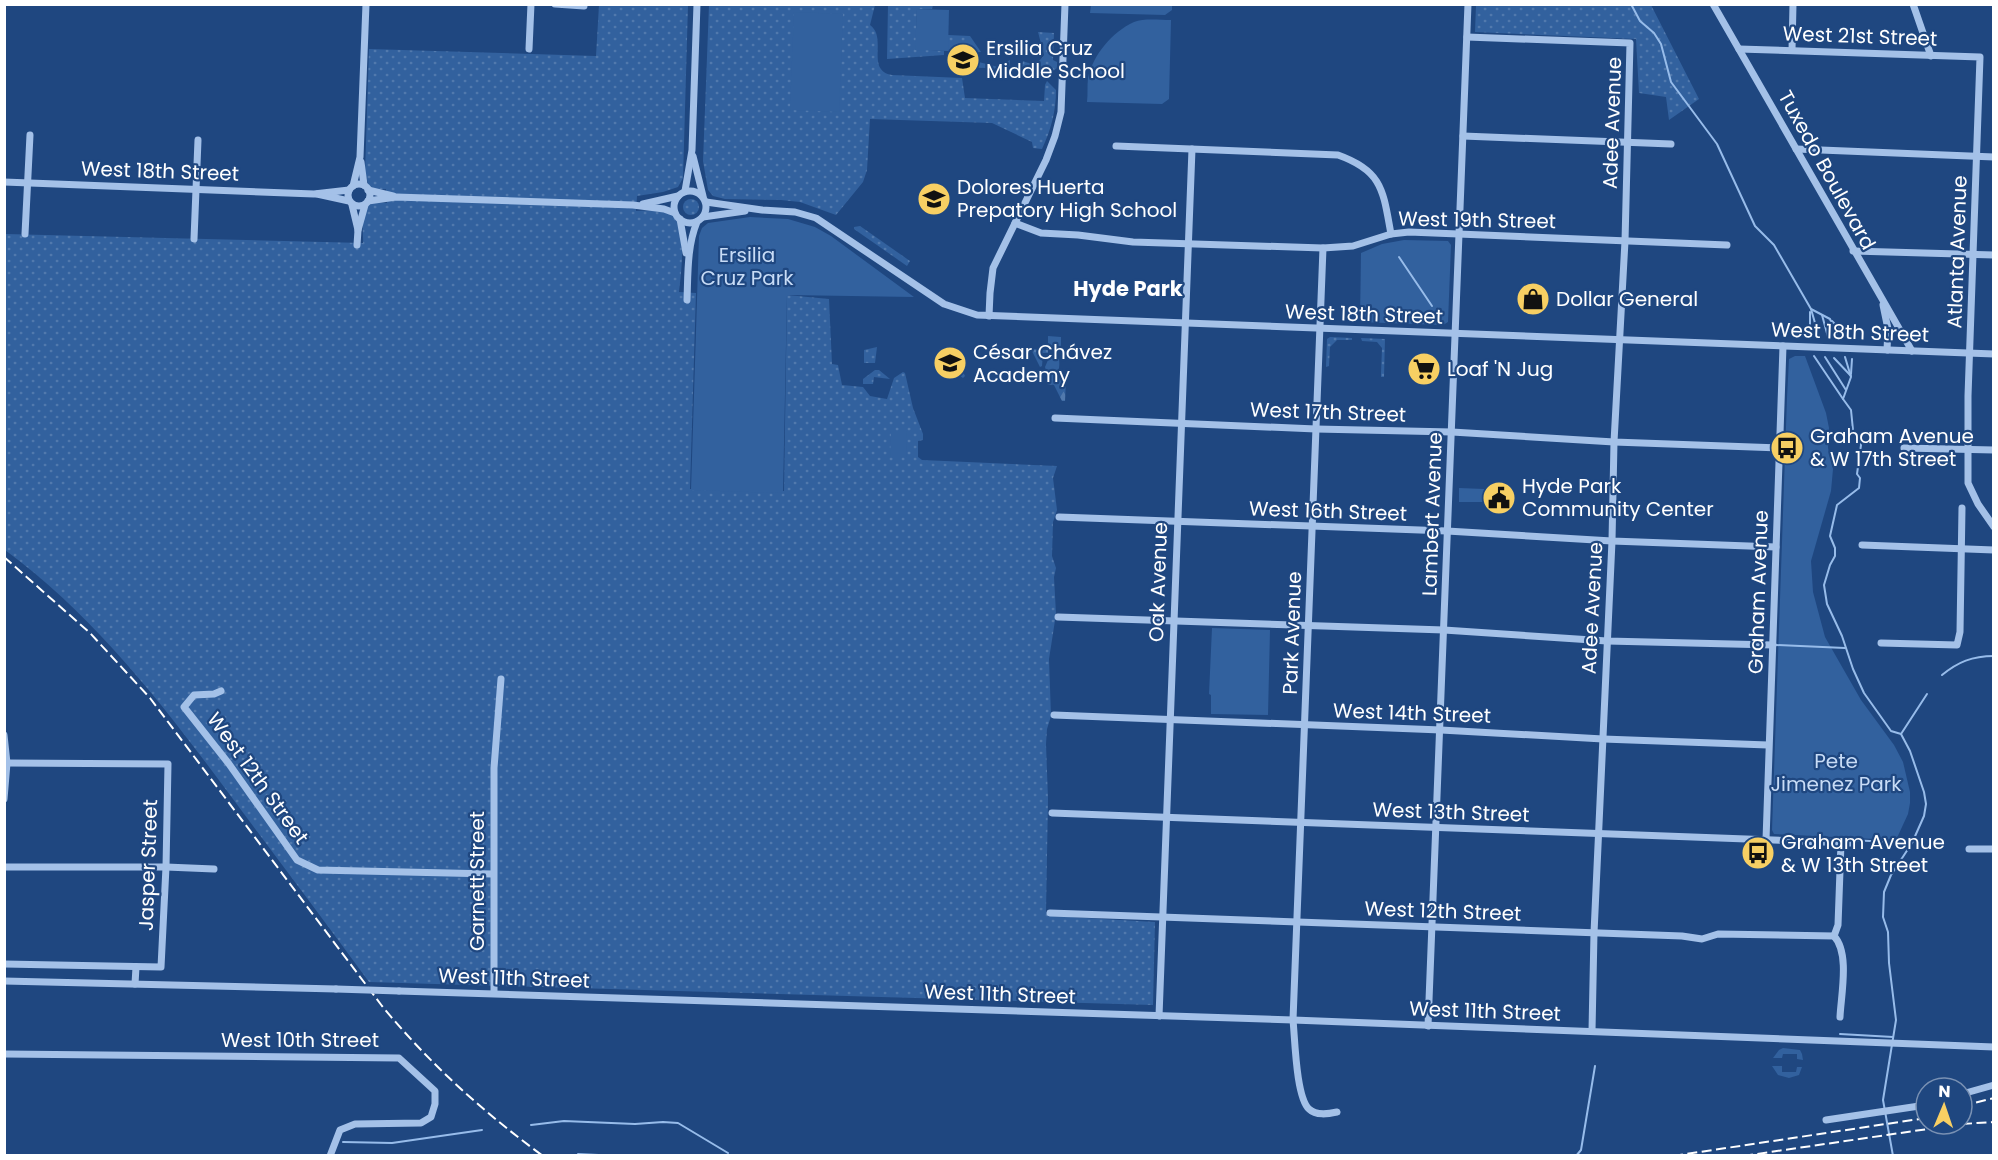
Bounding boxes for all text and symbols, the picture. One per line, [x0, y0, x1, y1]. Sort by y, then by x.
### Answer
street label: West 21st Street [1782, 19, 1938, 53]
place label: Ersilia Cruz Middle School [986, 34, 1125, 85]
school or university icon: Ersilia Cruz Middle School [945, 42, 981, 78]
street label: Adee Avenue [1596, 56, 1628, 190]
street label: Tuxedo Boulevard [1772, 85, 1882, 255]
street label: West 18th Street [81, 154, 239, 188]
place label: Dolores Huerta Prepatory High School [957, 173, 1177, 224]
street label: Atlanta Avenue [1940, 175, 1974, 329]
school or university icon: Dolores Huerta Prepatory High School [916, 181, 952, 217]
street label: West 19th Street [1398, 205, 1556, 235]
park label: Ersilia Cruz Park [701, 241, 794, 292]
district label: Hyde Park [1073, 274, 1183, 303]
shop icon: Dollar General [1515, 281, 1551, 317]
place label: Dollar General [1556, 285, 1698, 313]
street label: West 18th Street [1285, 297, 1443, 331]
street label: West 18th Street [1771, 315, 1929, 349]
place label: César Chávez Academy [973, 338, 1112, 389]
school or university icon: César Chávez Academy [932, 345, 968, 381]
supermarket icon: Loaf 'N Jug [1406, 351, 1442, 387]
place label: Loaf 'N Jug [1447, 355, 1553, 383]
street label: West 17th Street [1249, 395, 1407, 429]
place label: Graham Avenue & W 17th Street [1810, 422, 1974, 473]
bus stop icon: Graham Avenue & W 17th Street [1769, 430, 1805, 466]
street label: Lambert Avenue [1415, 432, 1449, 596]
place label: Hyde Park Community Center [1522, 472, 1714, 523]
public building icon: Hyde Park Community Center [1481, 480, 1517, 516]
street label: West 16th Street [1249, 494, 1407, 528]
street label: Graham Avenue [1741, 510, 1775, 674]
street label: Oak Avenue [1142, 522, 1174, 642]
street label: Adee Avenue [1575, 541, 1609, 675]
street label: Park Avenue [1276, 571, 1308, 695]
street label: West 14th Street [1333, 696, 1491, 730]
street label: West 12th Street [201, 706, 315, 850]
park label: Pete Jimenez Park [1770, 747, 1902, 798]
street label: West 13th Street [1372, 795, 1530, 829]
street label: Jasper Street [132, 799, 164, 931]
street label: Garnett Street [463, 811, 491, 951]
place label: Graham Avenue & W 13th Street [1781, 828, 1945, 879]
bus stop icon: Graham Avenue & W 13th Street [1740, 835, 1776, 871]
street label: West 12th Street [1364, 894, 1522, 928]
street label: West 11th Street [438, 961, 590, 995]
street label: West 11th Street [924, 977, 1076, 1011]
street label: West 11th Street [1409, 994, 1561, 1028]
street label: West 10th Street [221, 1026, 379, 1054]
north arrow [1914, 1076, 1974, 1136]
text: N [1938, 1080, 1951, 1103]

